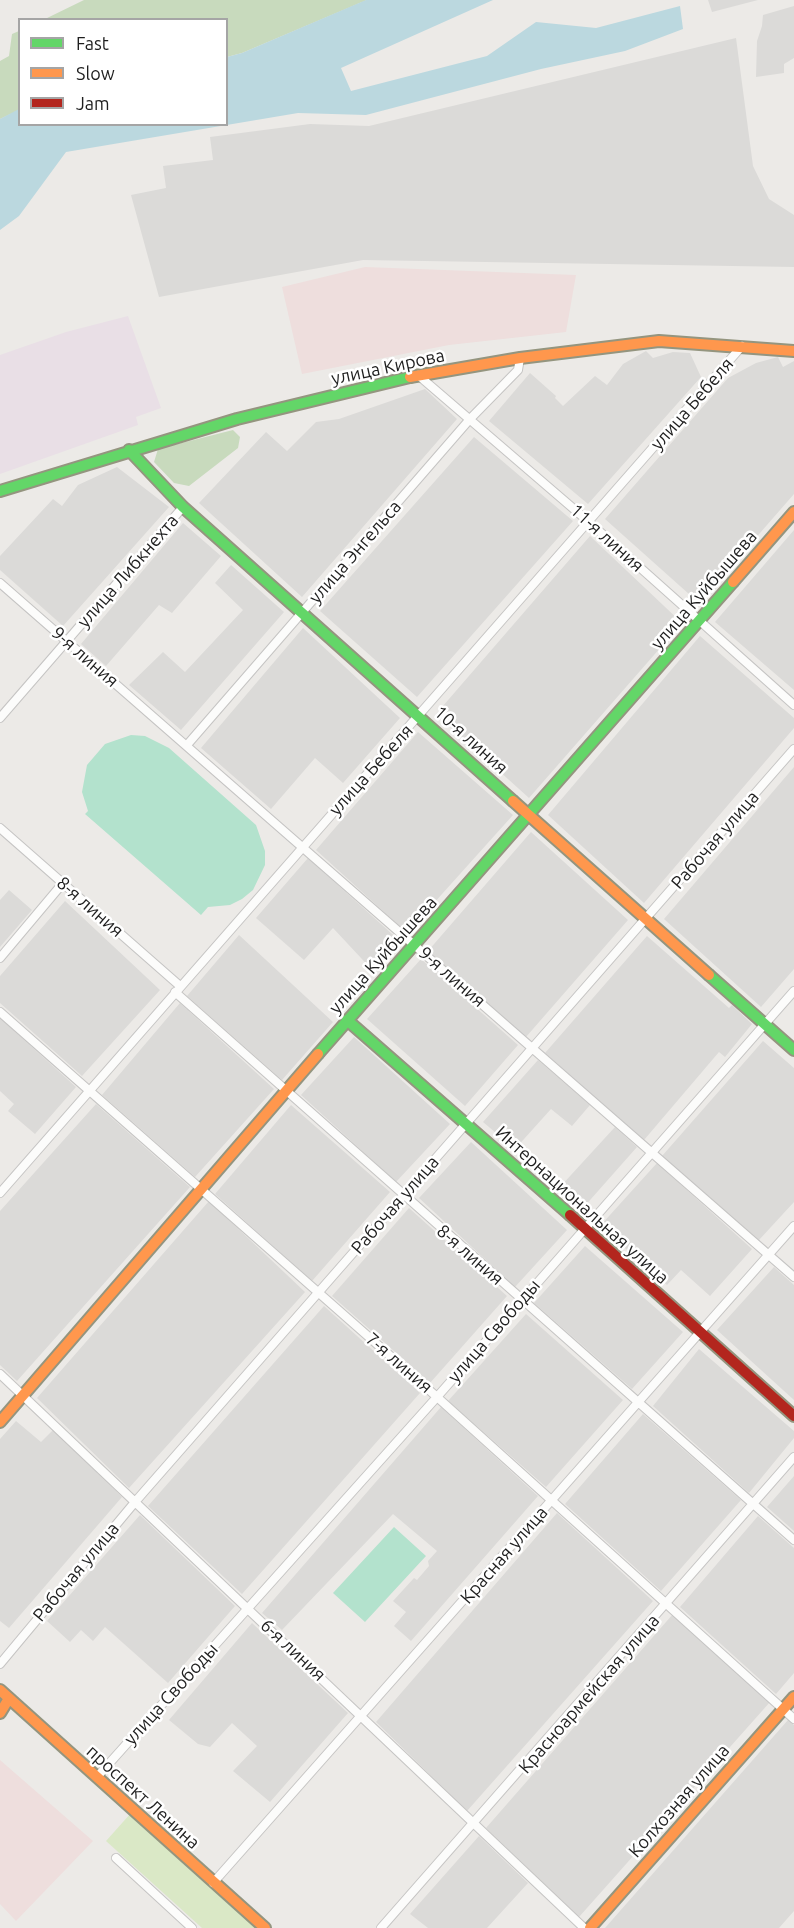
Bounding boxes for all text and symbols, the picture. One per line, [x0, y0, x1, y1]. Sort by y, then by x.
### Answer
legend [18, 18, 228, 126]
text: Fast [76, 33, 109, 53]
text: Slow [76, 63, 115, 83]
text: Jam [76, 93, 110, 113]
street label: улица Кирова [329, 344, 447, 390]
street label: улица Бебеля [646, 353, 738, 455]
street label: улица Энгельса [304, 496, 406, 608]
street label: 11-я линия [566, 499, 648, 577]
street label: улица Либкнехта [73, 510, 183, 632]
street label: улица Куйбышева [646, 526, 762, 654]
street label: 9-я линия [47, 622, 123, 692]
street label: 10-я линия [430, 701, 512, 779]
street label: улица Бебеля [324, 720, 418, 820]
street label: Рабочая улица [667, 787, 763, 893]
street label: 8-я линия [52, 872, 128, 942]
street label: улица Куйбышева [325, 892, 441, 1018]
street label: 9-я линия [414, 942, 490, 1012]
street label: Интернациональная улица [491, 1121, 673, 1289]
street label: Рабочая улица [347, 1152, 443, 1258]
street label: 8-я линия [432, 1220, 508, 1290]
street label: улица Свободы [443, 1275, 545, 1387]
street label: 7-я линия [361, 1328, 437, 1398]
street label: Красная улица [456, 1502, 552, 1608]
street label: Рабочая улица [28, 1518, 124, 1626]
street label: Красноармейская улица [514, 1610, 664, 1778]
street label: 6-я линия [256, 1614, 330, 1686]
street label: улица Свободы [120, 1639, 222, 1749]
street label: Колхозная улица [624, 1740, 734, 1862]
street label: проспект Ленина [82, 1741, 204, 1853]

